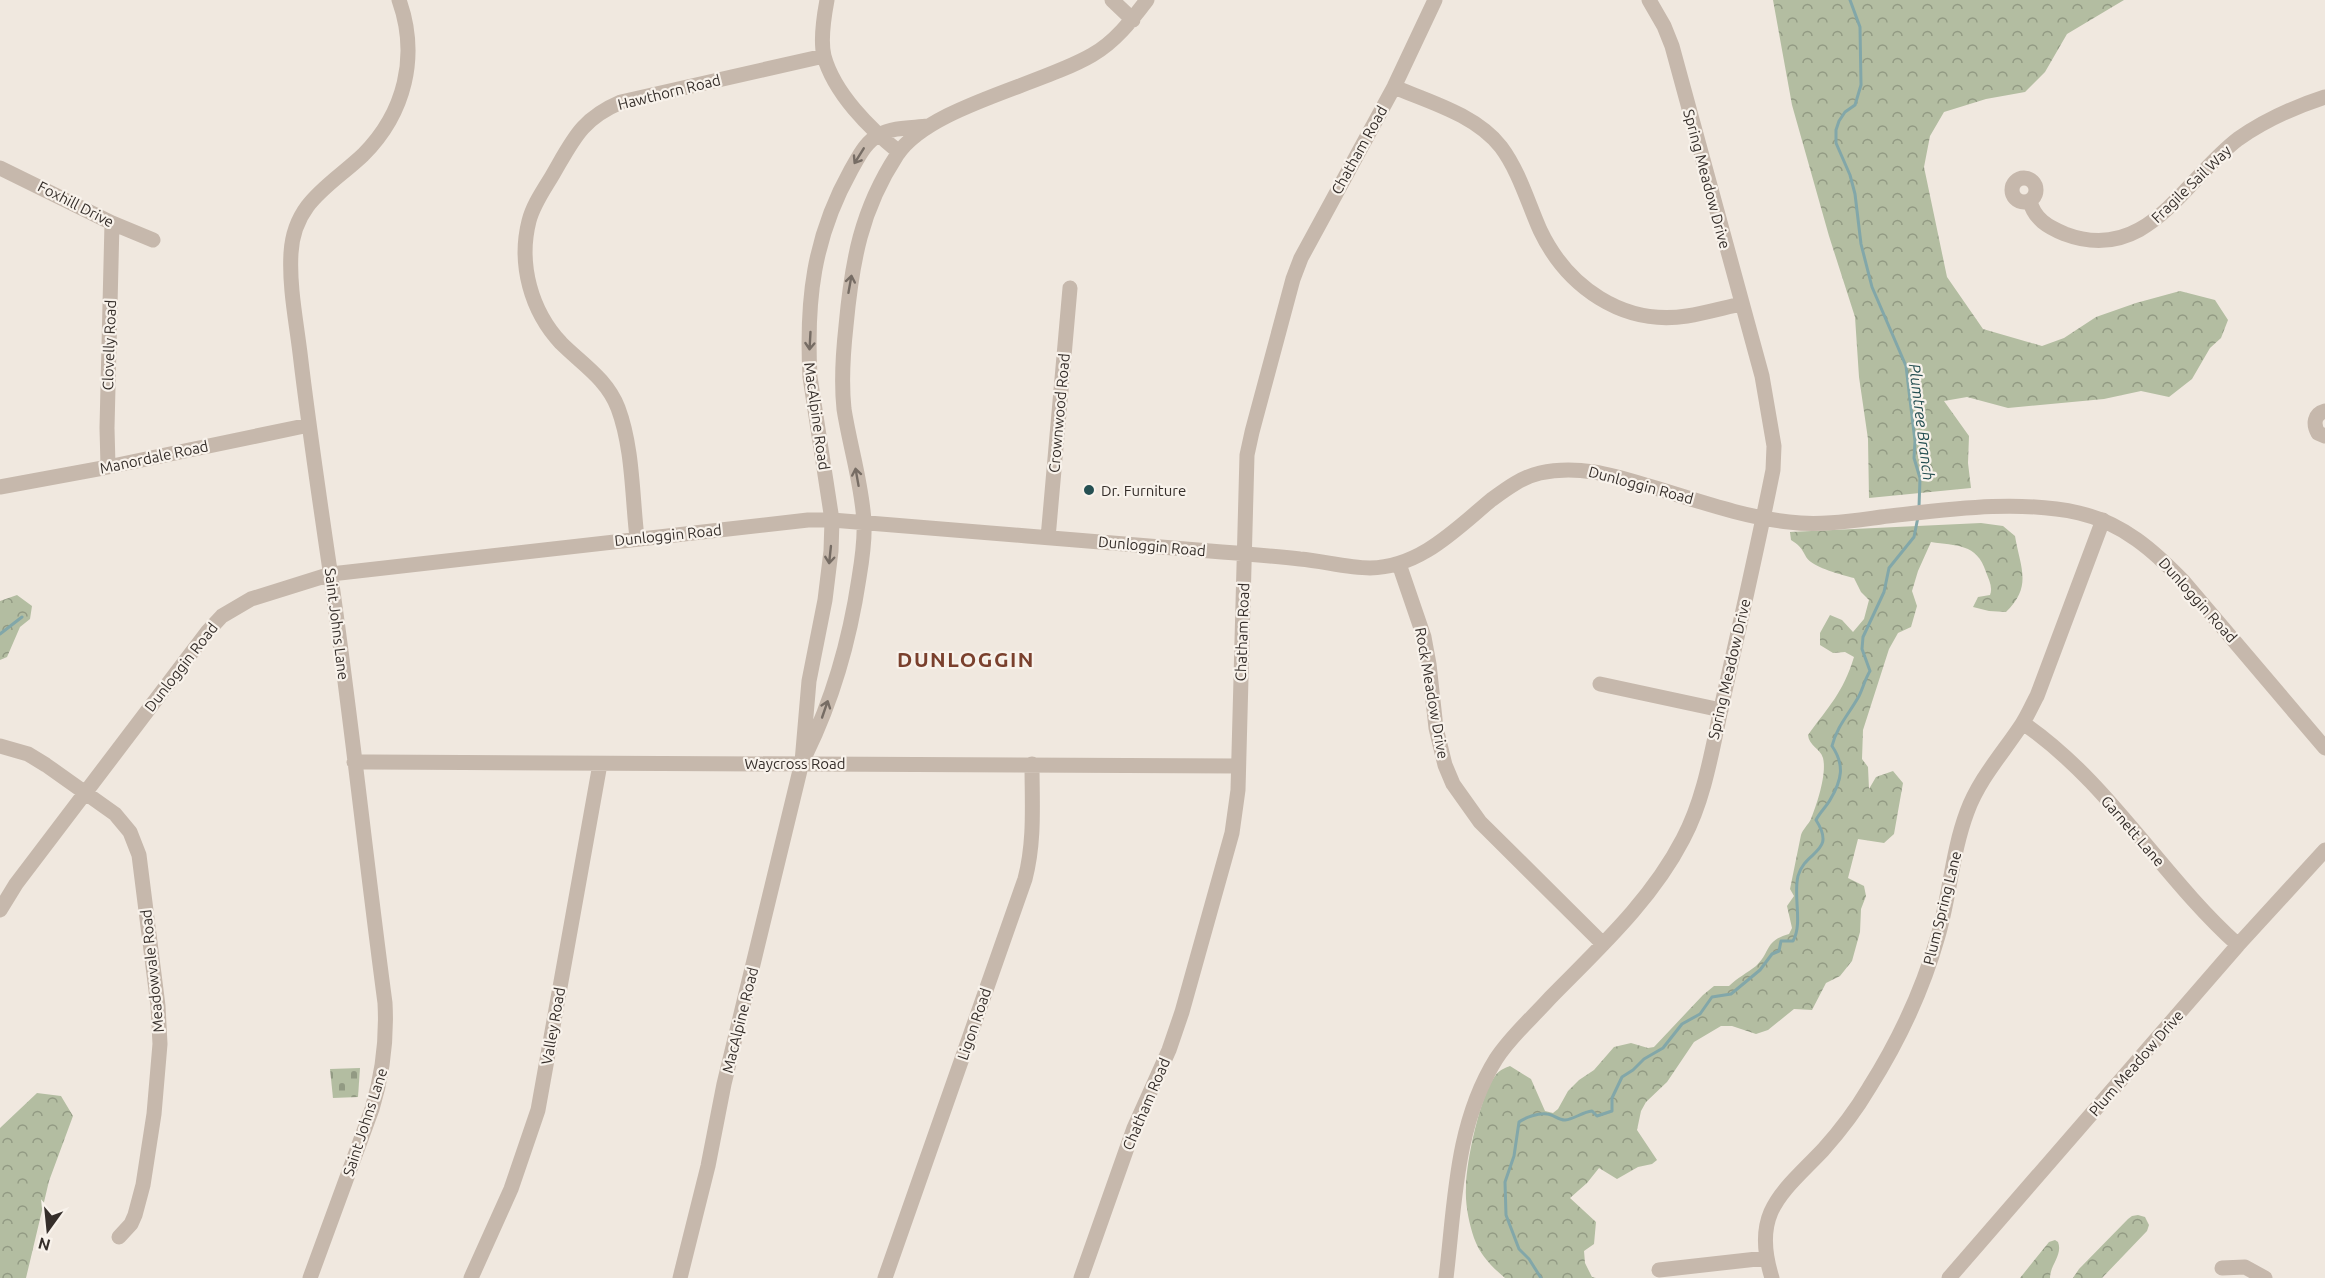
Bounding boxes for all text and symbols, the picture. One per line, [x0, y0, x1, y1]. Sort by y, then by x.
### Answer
street label: Hawthorn Road [616, 71, 722, 113]
street label: Chatham Road [1328, 103, 1390, 197]
street label: Spring Meadow Drive [1680, 107, 1734, 251]
street label: Fragile Sail Way [2148, 142, 2234, 226]
one-way arrow [853, 147, 865, 164]
street label: Foxhill Drive [35, 178, 117, 230]
one-way arrow [845, 274, 856, 294]
street label: Clovelly Road [99, 299, 119, 391]
one-way arrow [804, 331, 815, 351]
street label: Crownwood Road [1045, 353, 1073, 473]
street label: MacAlpine Road [801, 361, 833, 471]
water label: Plumtree Branch [1906, 362, 1938, 482]
street label: Manordale Road [98, 437, 210, 477]
street label: Dunloggin Road [1587, 463, 1695, 507]
one-way arrow [851, 468, 862, 487]
place label: Dr. Furniture [1101, 482, 1186, 499]
marker: Dr. Furniture [1082, 483, 1096, 497]
street label: Dunloggin Road [613, 521, 723, 549]
street label: Dunloggin Road [1098, 533, 1206, 559]
one-way arrow [825, 545, 836, 565]
street label: Dunloggin Road [2156, 554, 2240, 646]
street label: Saint Johns Lane [322, 567, 352, 681]
street label: Chatham Road [1232, 582, 1252, 682]
street label: Spring Meadow Drive [1705, 597, 1753, 741]
street label: Dunloggin Road [141, 619, 221, 715]
street label: Rock Meadow Drive [1412, 626, 1452, 760]
district label: DUNLOGGIN [897, 647, 1035, 671]
one-way arrow [821, 700, 832, 719]
street label: Waycross Road [745, 755, 845, 772]
street label: Garnett Lane [2098, 792, 2168, 870]
street label: Plum Spring Lane [1920, 849, 1964, 967]
street label: Meadowvale Road [137, 909, 167, 1033]
street label: MacAlpine Road [719, 965, 761, 1075]
street label: Valley Road [538, 986, 568, 1066]
street label: Ligon Road [954, 986, 994, 1062]
street label: Plum Meadow Drive [2085, 1006, 2187, 1120]
street label: Chatham Road [1119, 1055, 1173, 1153]
street label: Saint Johns Lane [340, 1066, 390, 1178]
north arrow [18, 1200, 78, 1260]
text: N [36, 1234, 52, 1255]

